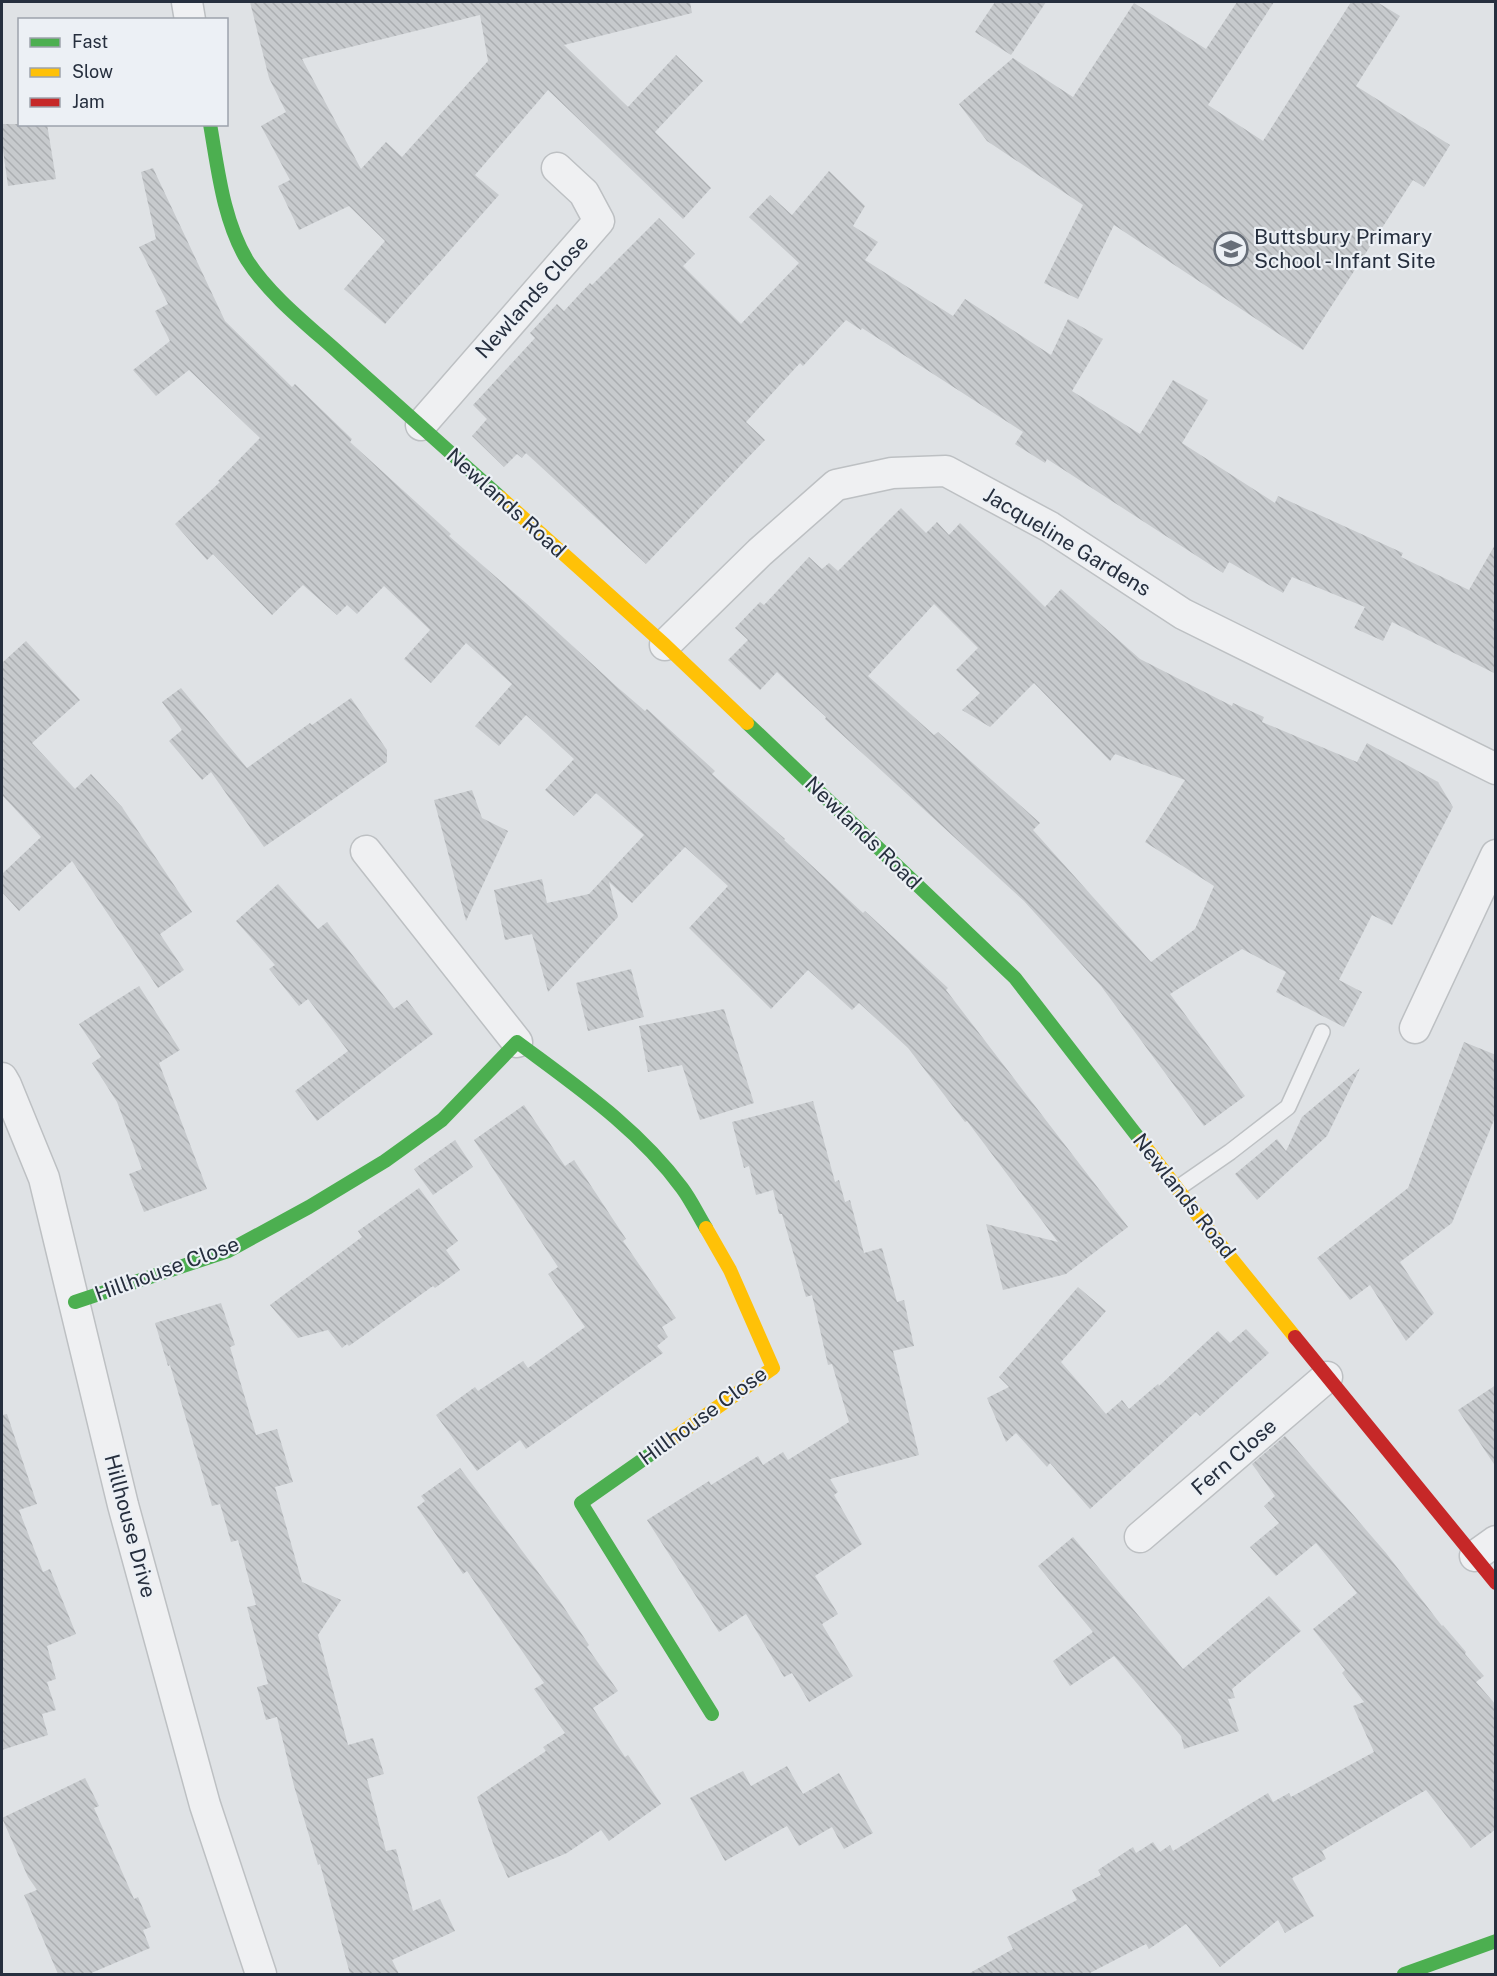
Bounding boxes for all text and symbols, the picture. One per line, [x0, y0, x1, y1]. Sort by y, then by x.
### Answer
legend [18, 18, 228, 126]
text: Fast [72, 31, 108, 52]
text: Slow [72, 61, 113, 82]
text: Jam [72, 91, 105, 112]
place label: Buttsbury Primary School - Infant Site [1254, 224, 1436, 273]
street label: Newlands Close [470, 230, 593, 363]
school or university icon: Buttsbury Primary School - Infant Site [1213, 231, 1249, 267]
street label: Newlands Road [442, 443, 571, 563]
street label: Jacqueline Gardens [979, 482, 1155, 601]
street label: Newlands Road [800, 771, 927, 894]
street label: Newlands Road [1128, 1128, 1241, 1263]
street label: Hillhouse Close [91, 1231, 243, 1306]
street label: Hillhouse Close [634, 1361, 772, 1470]
street label: Fern Close [1186, 1413, 1281, 1500]
street label: Hillhouse Drive [99, 1451, 162, 1600]

